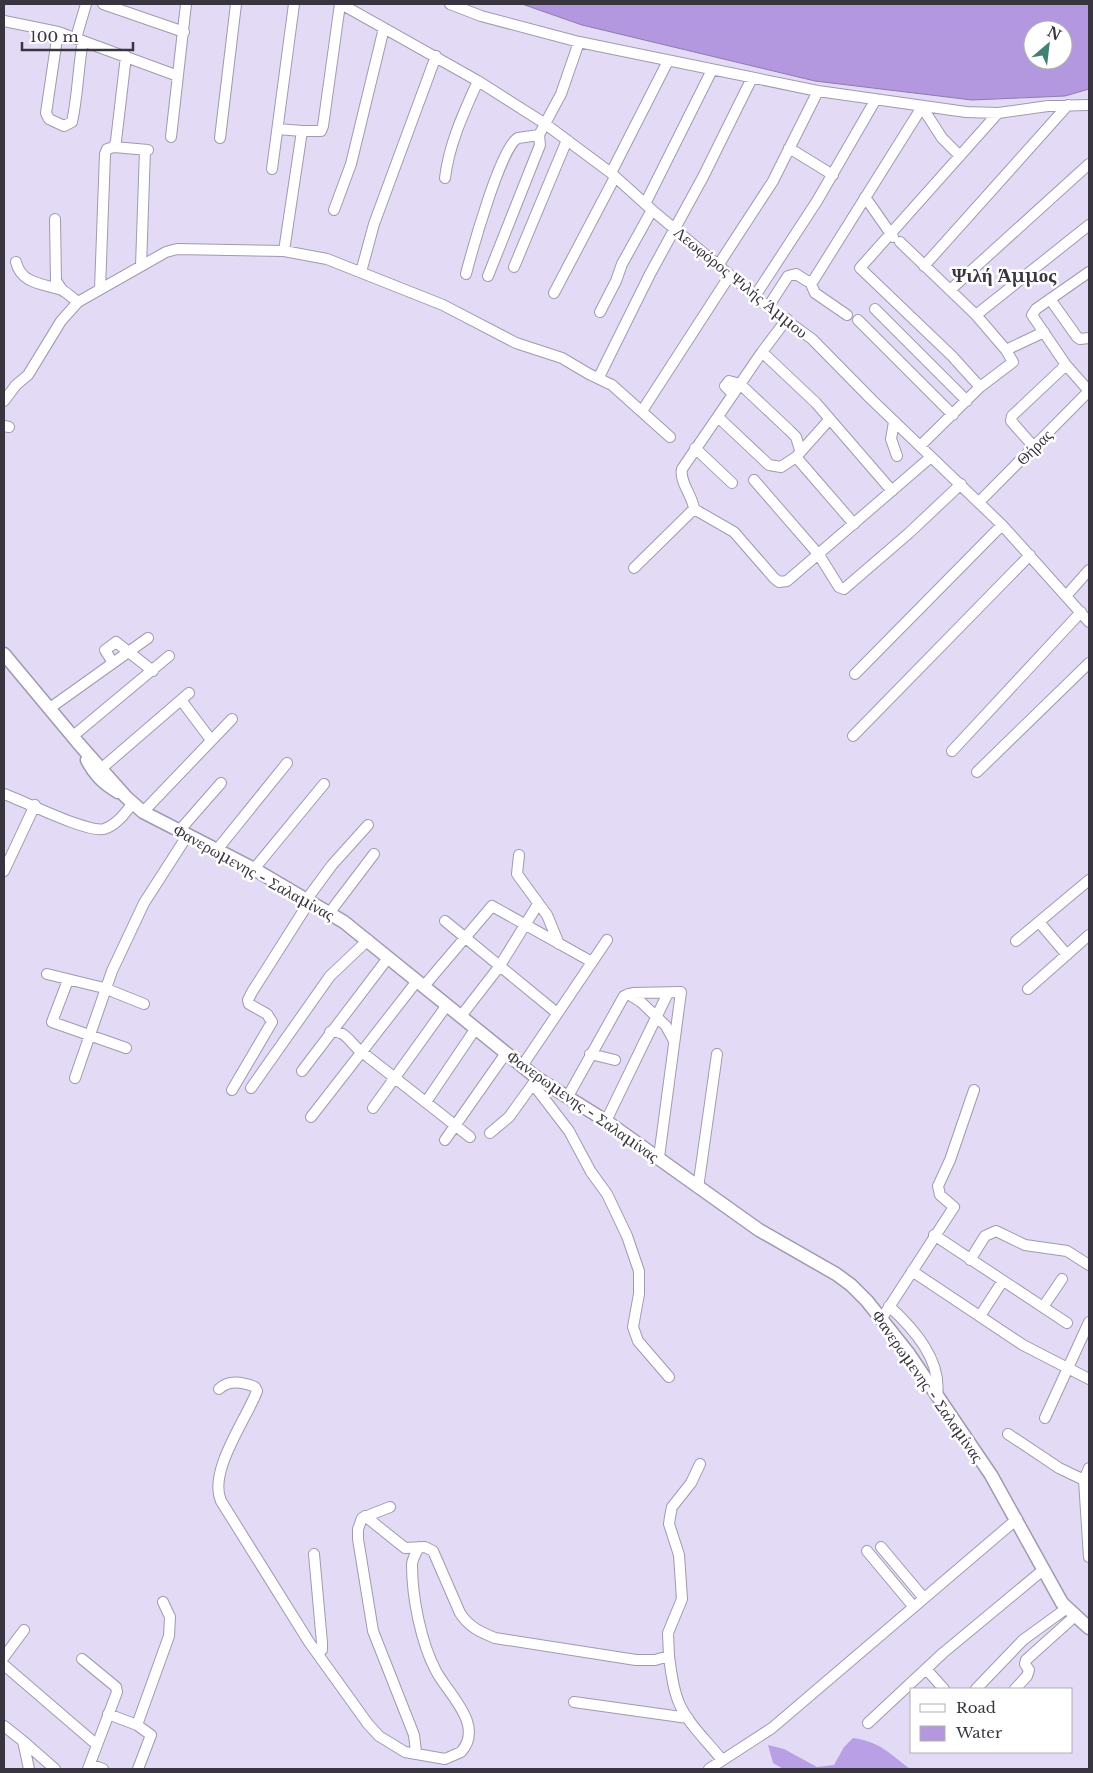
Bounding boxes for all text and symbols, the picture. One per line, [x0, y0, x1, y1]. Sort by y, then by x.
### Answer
scale bar [22, 20, 134, 52]
north arrow [1023, 20, 1073, 70]
text: N [1044, 22, 1064, 45]
text: 100 m [30, 27, 79, 46]
street label: Λεωφόρος Ψιλής Άμμου [670, 222, 812, 342]
district label: Ψιλή Άμμος [952, 264, 1057, 287]
street label: Θήρας [1012, 424, 1057, 469]
street label: Φανερωμενης - Σαλαμίνας [170, 819, 339, 925]
street label: Φανερωμενης - Σαλαμίνας [503, 1046, 663, 1166]
street label: Φανερωμενης - Σαλαμίνας [868, 1306, 988, 1466]
legend [910, 1688, 1073, 1753]
text: Road [956, 1698, 996, 1717]
text: Water [955, 1723, 1003, 1742]

